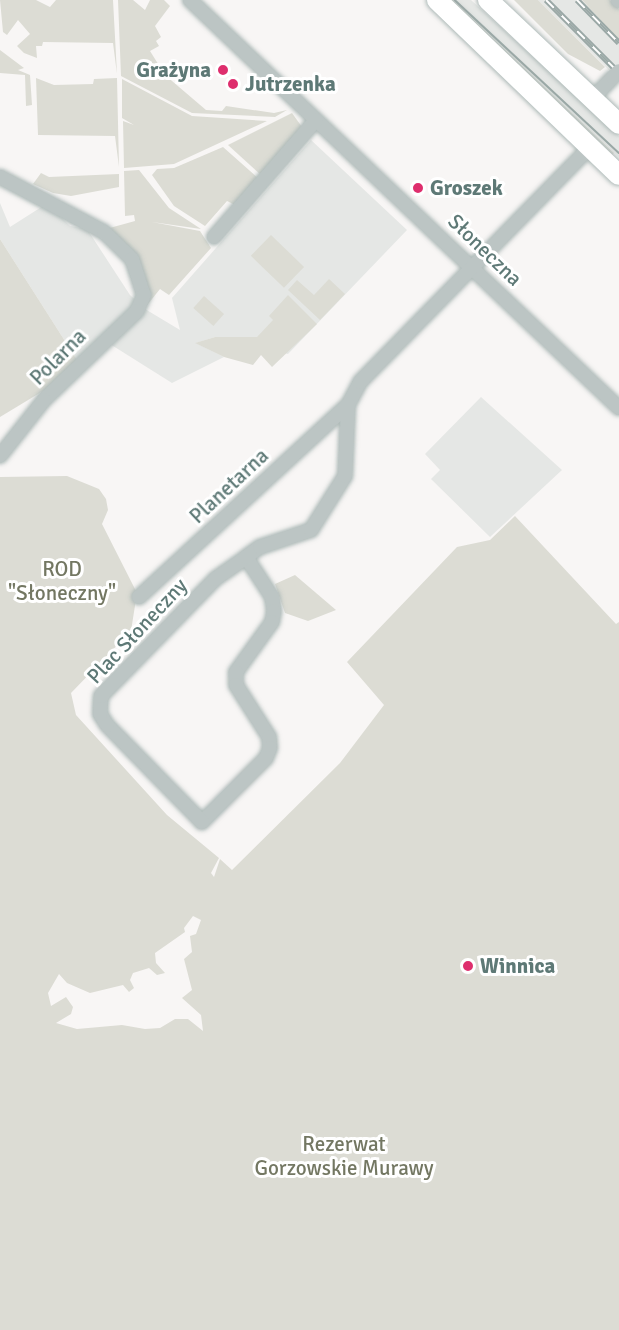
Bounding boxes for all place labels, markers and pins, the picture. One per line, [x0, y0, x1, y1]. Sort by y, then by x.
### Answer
place label: Grażyna [136, 57, 211, 83]
marker: Grażyna [216, 63, 230, 77]
place label: Jutrzenka [245, 71, 336, 97]
marker: Jutrzenka [226, 77, 240, 91]
place label: Groszek [430, 175, 503, 201]
marker: Groszek [411, 181, 425, 195]
place label: Winnica [480, 953, 555, 979]
marker: Winnica [461, 959, 475, 973]

